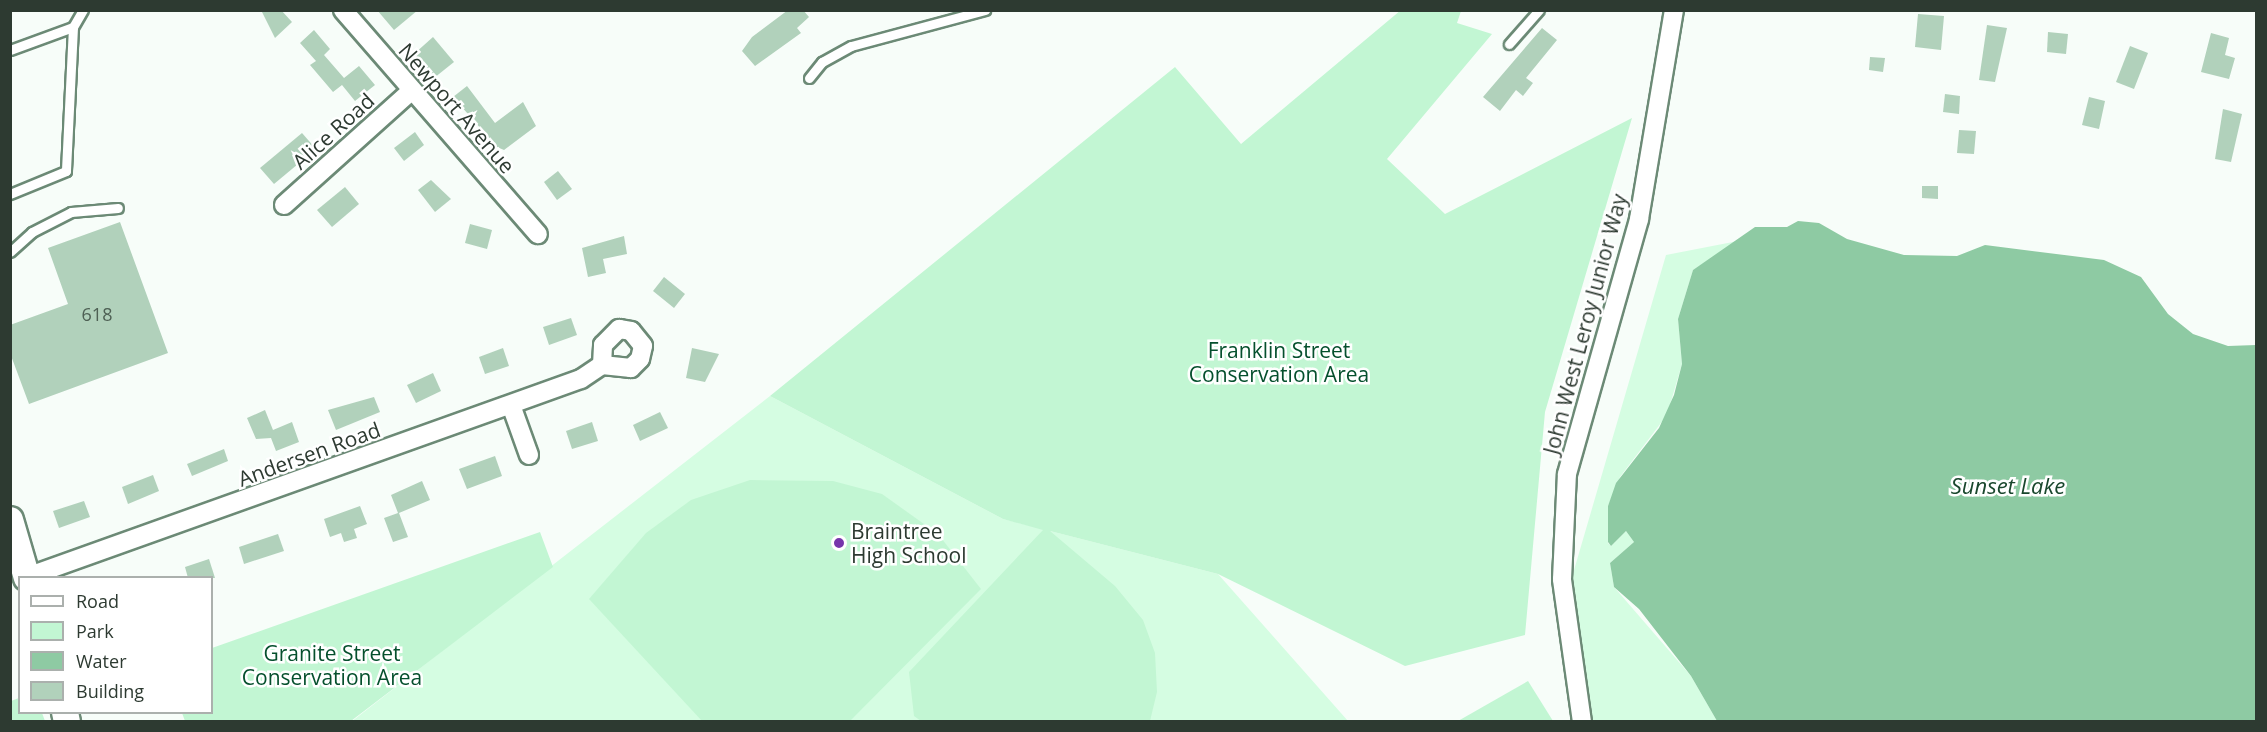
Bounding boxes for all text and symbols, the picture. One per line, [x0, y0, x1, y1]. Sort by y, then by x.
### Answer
street label: Newport Avenue [394, 38, 520, 178]
street label: Alice Road [287, 88, 379, 174]
street label: John West Leroy Junior Way [1538, 191, 1632, 457]
house number: 618 [82, 303, 112, 325]
park label: Franklin Street Conservation Area [1189, 337, 1369, 387]
street label: Andersen Road [234, 417, 384, 491]
water label: Sunset Lake [1951, 473, 2065, 499]
place label: Braintree High School [851, 518, 967, 568]
marker: Braintree High School [832, 536, 846, 550]
legend [18, 576, 213, 714]
text: Road [76, 589, 119, 613]
text: Park [76, 619, 114, 643]
park label: Granite Street Conservation Area [242, 640, 422, 690]
text: Water [76, 649, 127, 673]
text: Building [76, 679, 144, 703]

